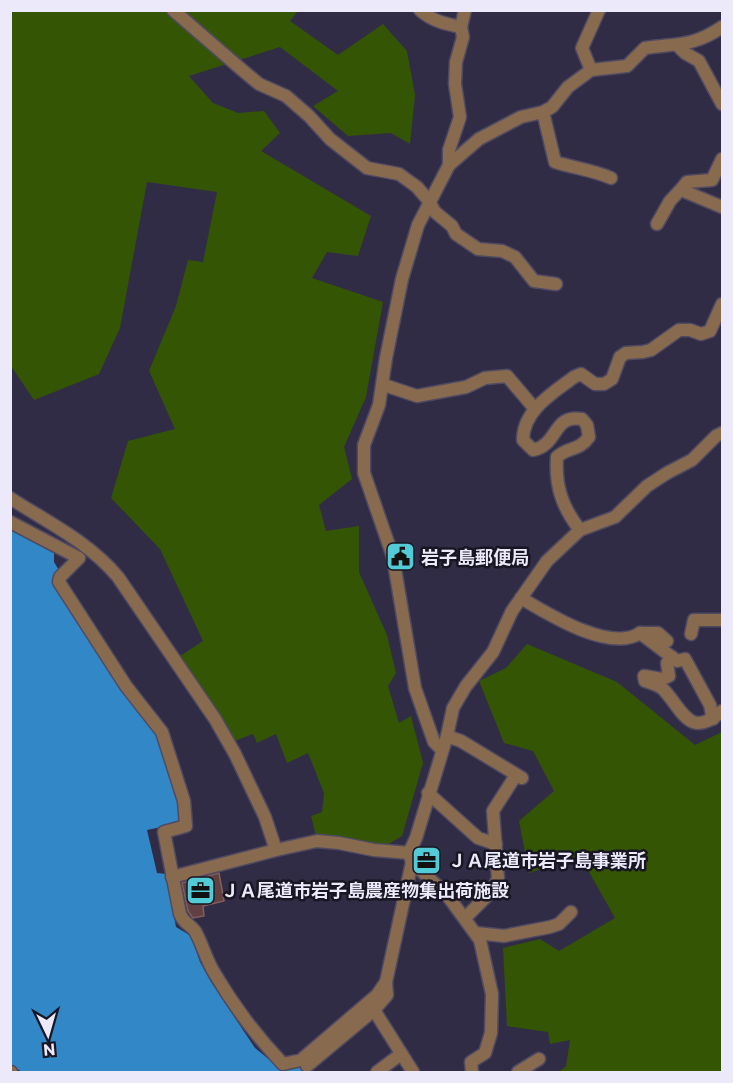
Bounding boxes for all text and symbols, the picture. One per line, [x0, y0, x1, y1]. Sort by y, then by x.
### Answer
public building icon: 岩子島郵便局 [384, 541, 416, 573]
place label: 岩子島郵便局 [421, 546, 529, 568]
office icon: ＪＡ尾道市岩子島事業所 [411, 844, 443, 876]
place label: ＪＡ尾道市岩子島事業所 [448, 849, 646, 871]
office icon: ＪＡ尾道市岩子島農産物集出荷施設 [184, 874, 216, 906]
place label: ＪＡ尾道市岩子島農産物集出荷施設 [221, 879, 509, 901]
north arrow [18, 1005, 78, 1065]
text: N [43, 1040, 56, 1060]

